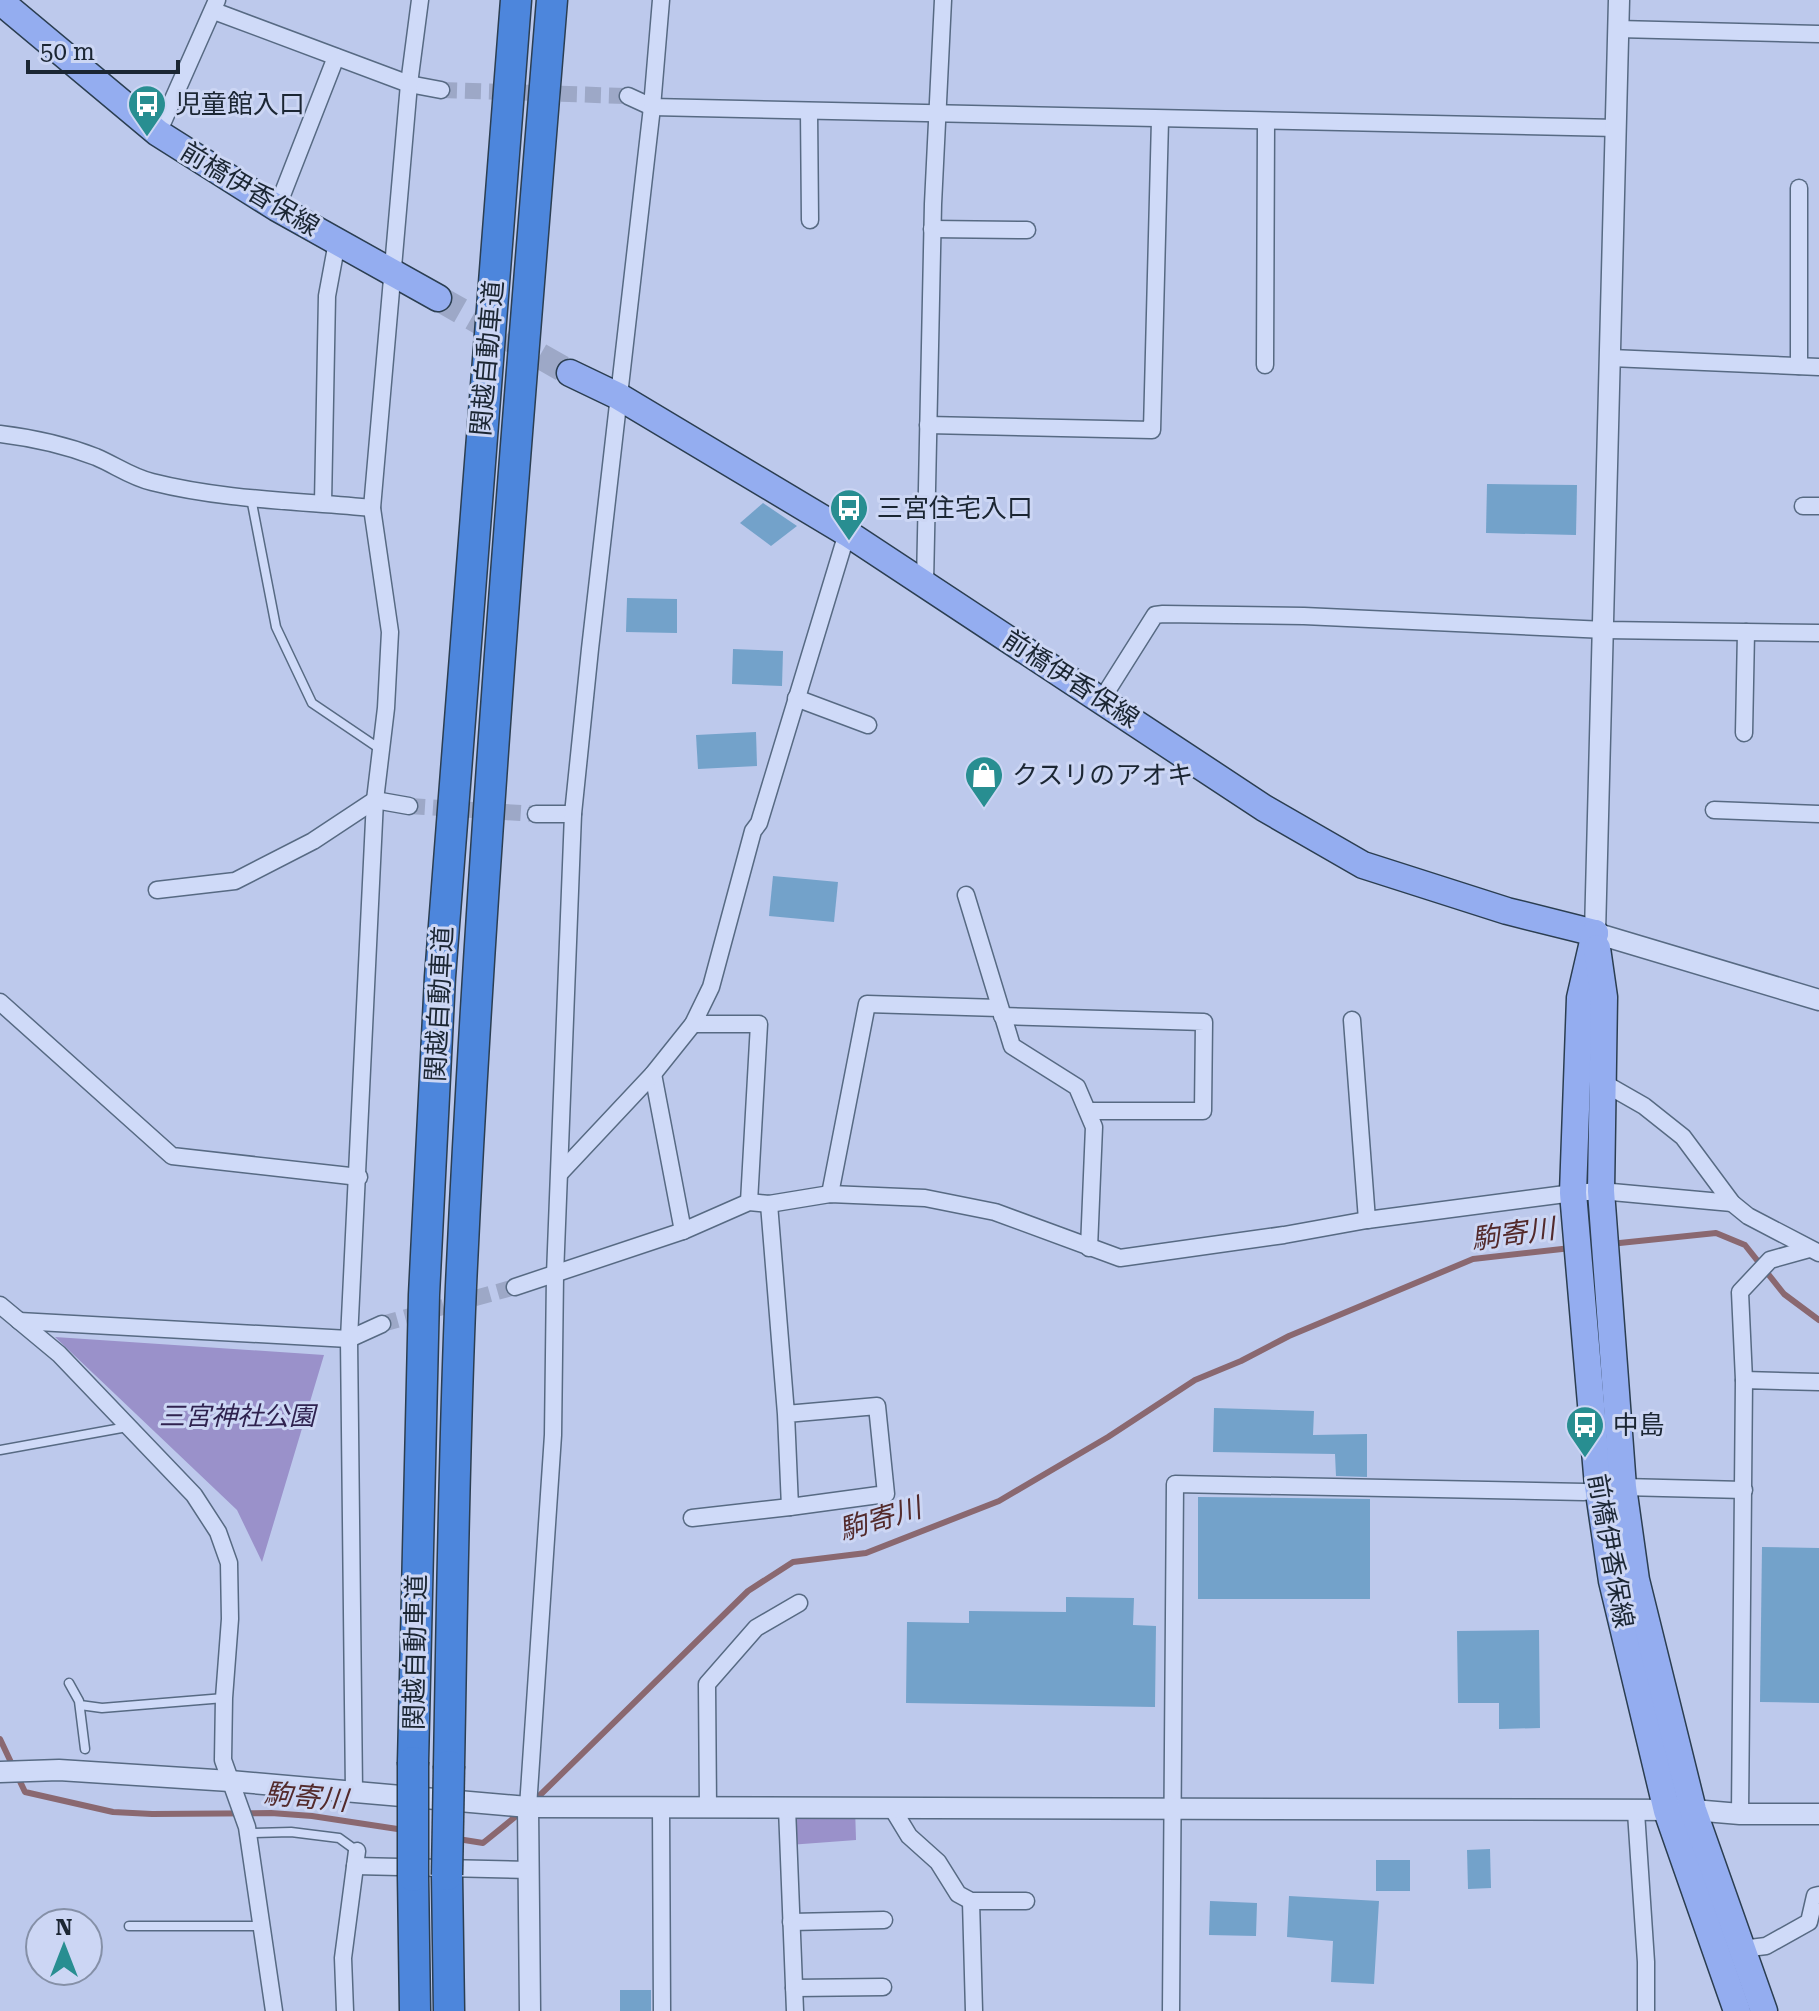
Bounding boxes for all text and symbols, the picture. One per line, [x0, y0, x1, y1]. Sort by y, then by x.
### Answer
scale bar [28, 24, 178, 74]
text: 50 m [40, 38, 95, 66]
bus stop icon: 児童館入口 [126, 83, 168, 138]
place label: 児童館入口 [175, 89, 305, 119]
street label: 前橋伊香保線 [175, 136, 325, 242]
street label: 関越自動車道 [465, 279, 509, 437]
bus stop icon: 三宮住宅入口 [828, 487, 870, 542]
place label: 三宮住宅入口 [877, 493, 1033, 523]
street label: 前橋伊香保線 [997, 624, 1145, 734]
shop icon: クスリのアオキ [963, 754, 1005, 809]
place label: クスリのアオキ [1012, 760, 1193, 790]
street label: 関越自動車道 [420, 925, 458, 1083]
water label: 駒寄川 [1469, 1211, 1560, 1256]
park label: 三宮神社公園 [159, 1401, 319, 1431]
bus stop icon: 中島 [1564, 1404, 1606, 1459]
place label: 中島 [1613, 1410, 1665, 1440]
street label: 前橋伊香保線 [1583, 1472, 1639, 1630]
water label: 駒寄川 [835, 1490, 928, 1547]
street label: 関越自動車道 [399, 1574, 431, 1730]
water label: 駒寄川 [263, 1777, 352, 1817]
north arrow [24, 1907, 104, 1987]
text: N [56, 1915, 73, 1940]

